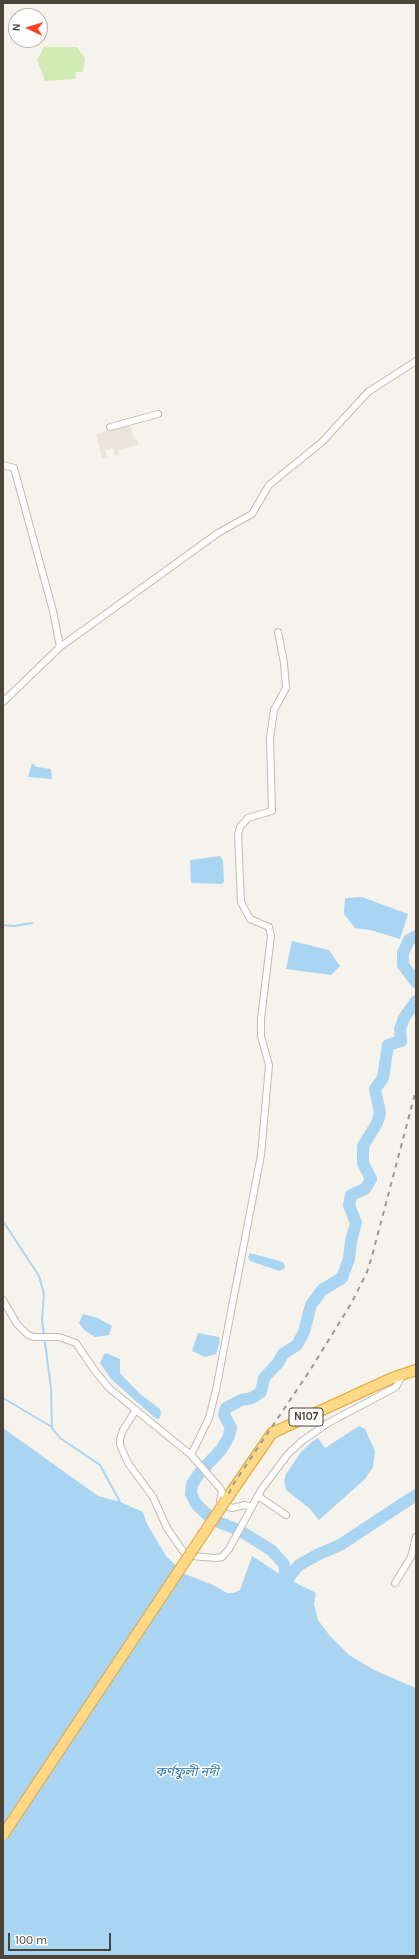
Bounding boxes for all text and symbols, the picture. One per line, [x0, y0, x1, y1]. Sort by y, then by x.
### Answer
north arrow [8, 8, 48, 48]
text: N [10, 23, 23, 32]
road number: N107 [289, 1408, 323, 1426]
water label: কর্ণফুলী নদী [155, 1764, 219, 1780]
scale bar [10, 1925, 113, 1951]
text: 100 m [15, 1933, 47, 1947]

